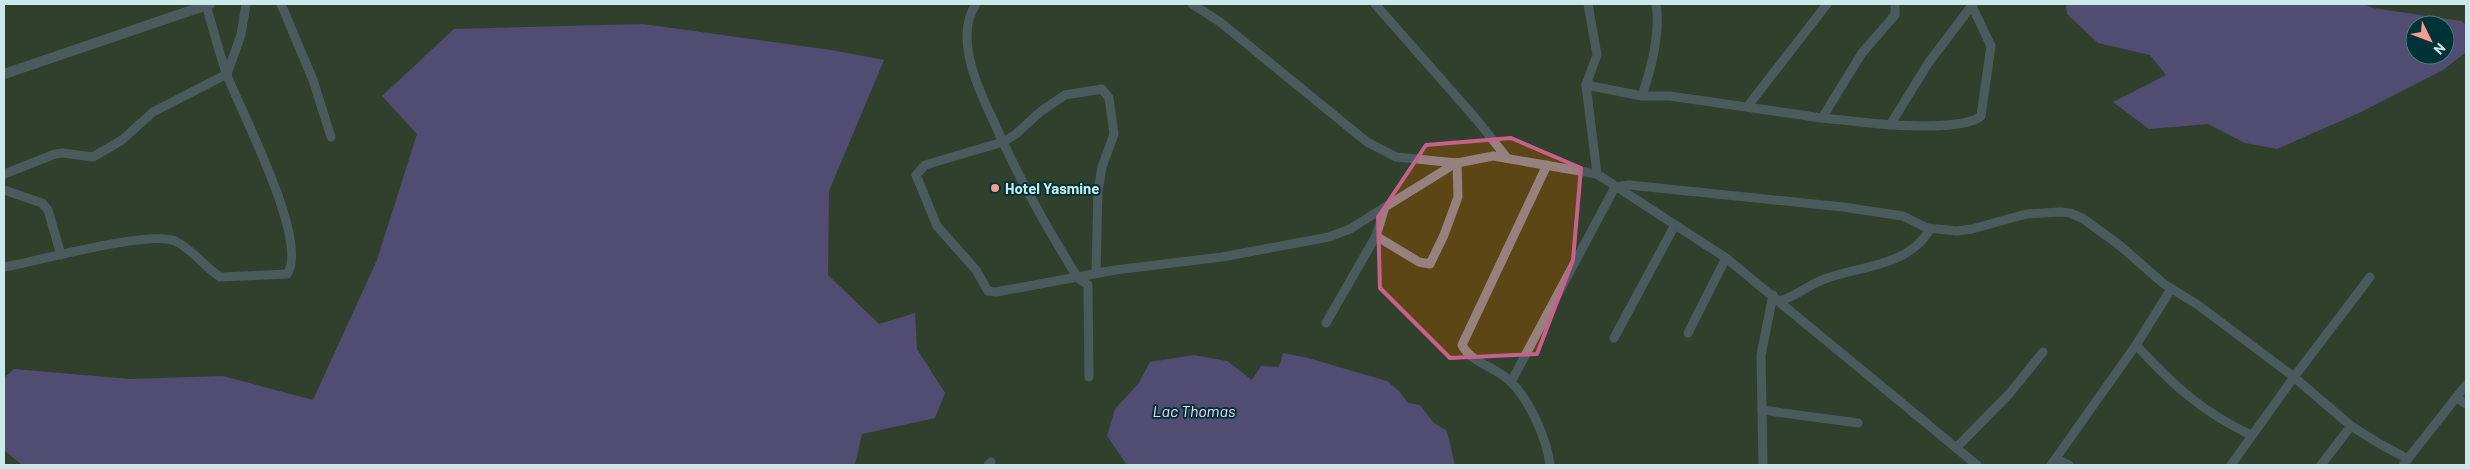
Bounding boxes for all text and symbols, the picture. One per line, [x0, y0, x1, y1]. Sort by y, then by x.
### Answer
north arrow [2405, 15, 2455, 65]
text: N [2431, 40, 2449, 58]
place label: Hotel Yasmine [1005, 179, 1099, 197]
marker: Hotel Yasmine [989, 182, 1001, 194]
water label: Lac Thomas [1153, 401, 1236, 420]

